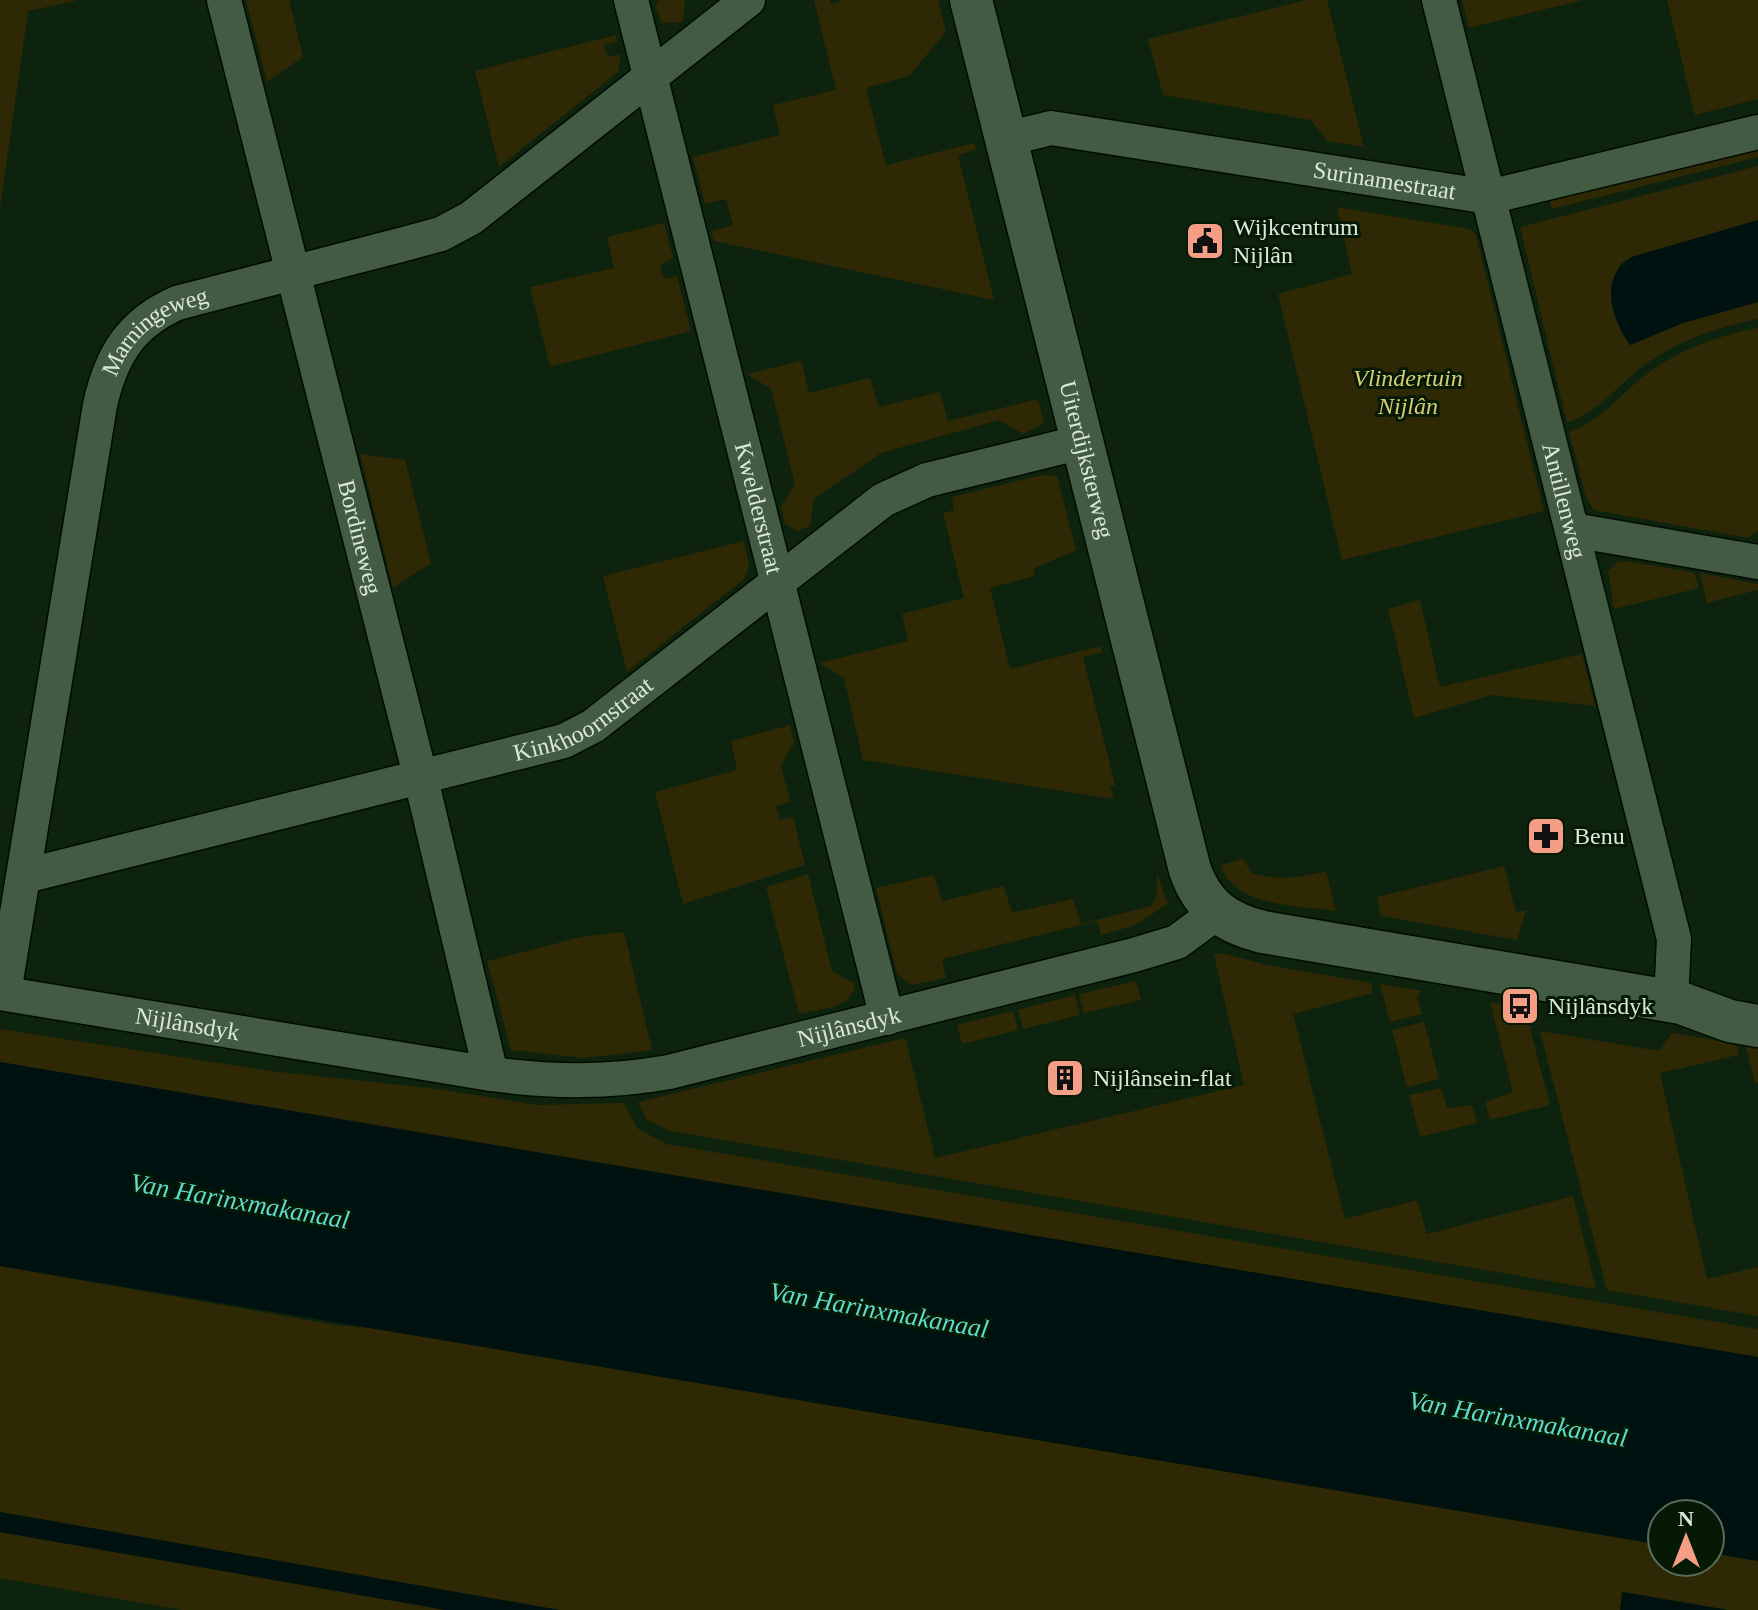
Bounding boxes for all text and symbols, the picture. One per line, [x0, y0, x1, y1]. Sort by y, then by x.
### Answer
street label: Surinamestraat [1311, 157, 1458, 205]
place label: Wijkcentrum Nijlân [1233, 214, 1359, 268]
public building icon: Wijkcentrum Nijlân [1184, 220, 1226, 262]
street label: Marningeweg [97, 283, 211, 380]
park label: Vlindertuin Nijlân [1353, 365, 1463, 419]
street label: Uiterdijksterweg [1054, 378, 1119, 541]
street label: Kwelderstraat [730, 440, 788, 577]
street label: Antillenweg [1537, 440, 1591, 561]
street label: Bordineweg [333, 477, 387, 597]
street label: Kinkhoornstraat [511, 671, 658, 766]
pharmacy icon: Benu [1525, 815, 1567, 857]
place label: Benu [1574, 823, 1625, 849]
bus stop icon: Nijlânsdyk [1499, 985, 1541, 1027]
place label: Nijlânsdyk [1548, 993, 1653, 1019]
street label: Nijlânsdyk [795, 1001, 903, 1052]
street label: Nijlânsdyk [133, 1003, 242, 1045]
building icon: Nijlânsein-flat [1044, 1057, 1086, 1099]
place label: Nijlânsein-flat [1093, 1065, 1232, 1091]
water label: Van Harinxmakanaal [128, 1168, 352, 1235]
water label: Van Harinxmakanaal [767, 1277, 991, 1344]
water label: Van Harinxmakanaal [1406, 1386, 1630, 1453]
north arrow [1646, 1498, 1726, 1578]
text: N [1678, 1506, 1694, 1531]

